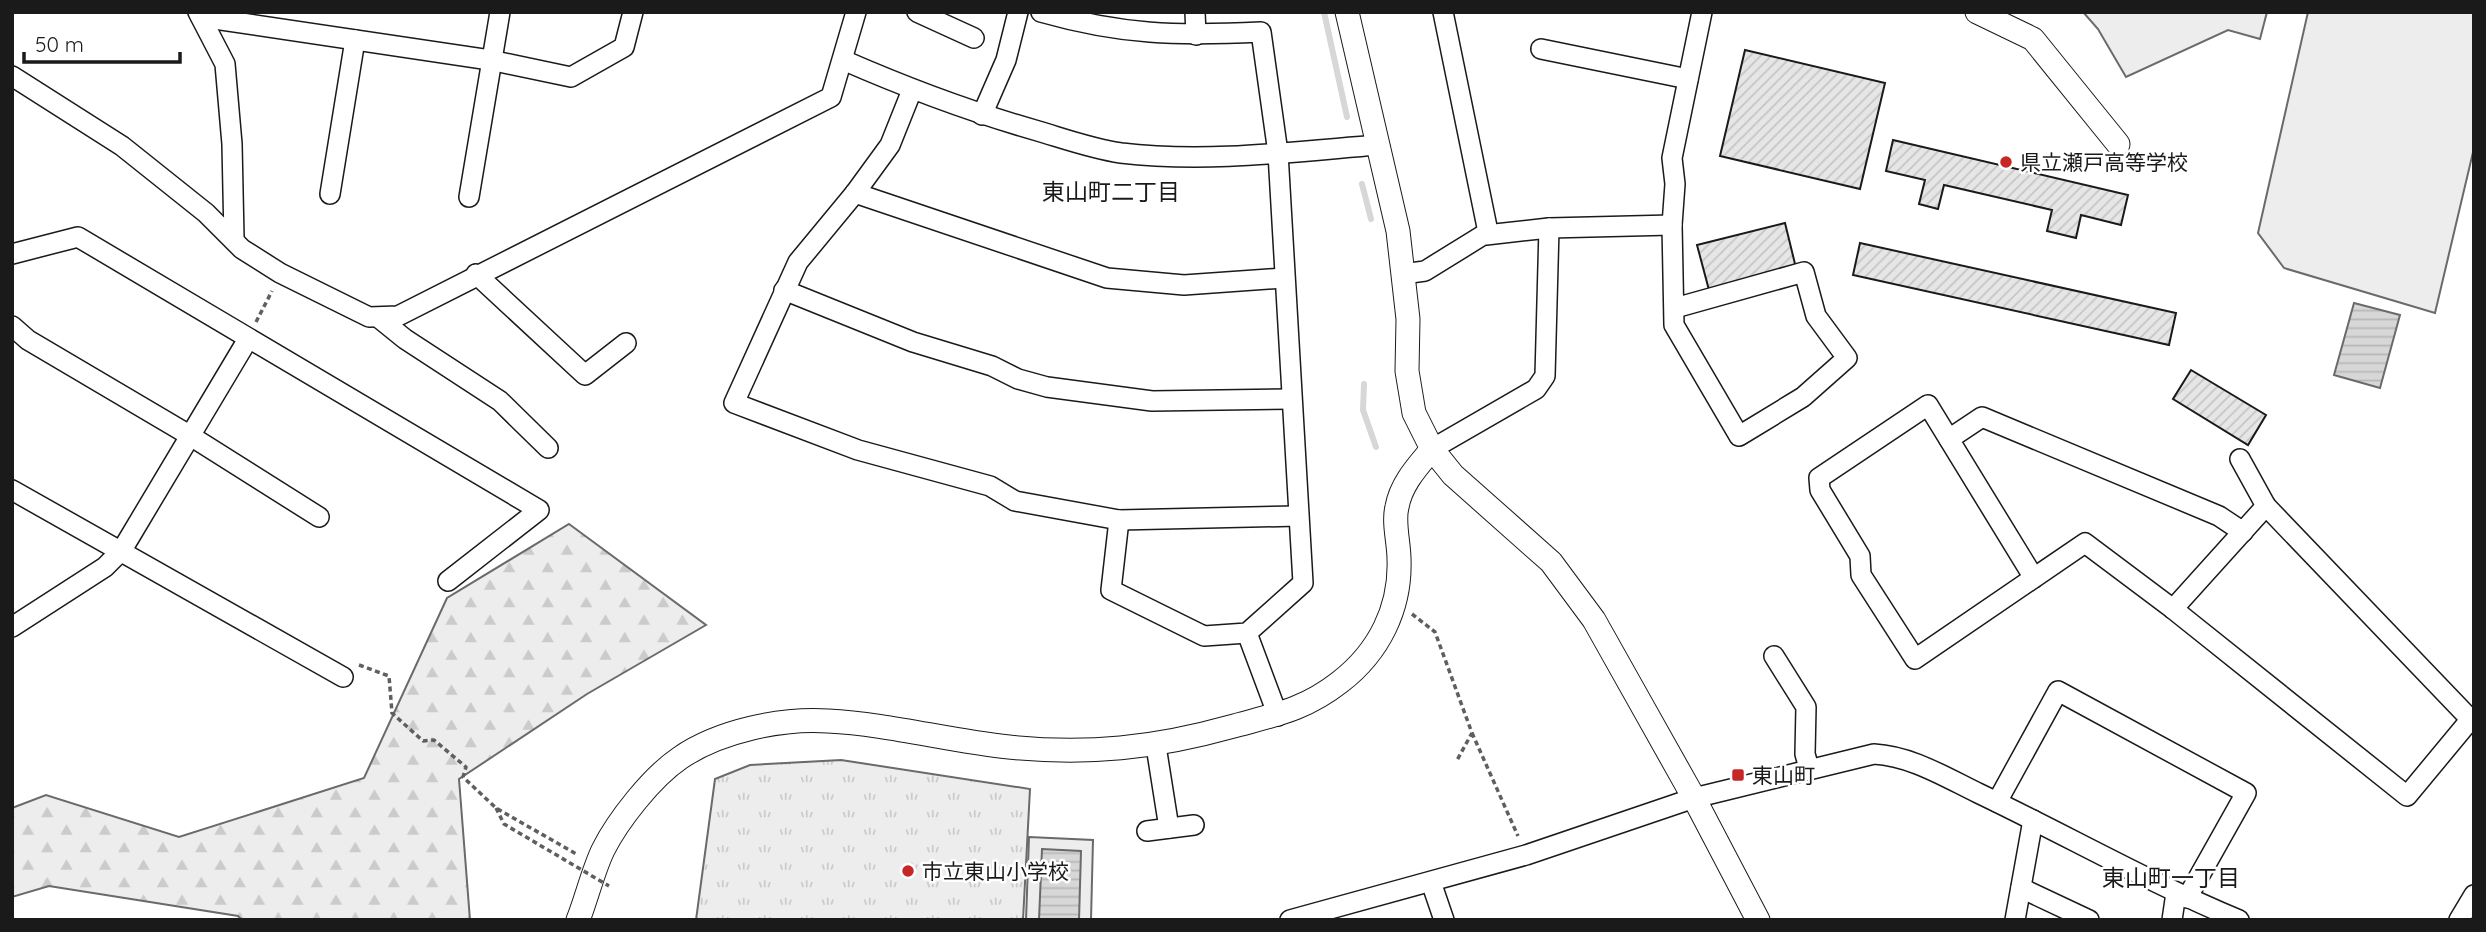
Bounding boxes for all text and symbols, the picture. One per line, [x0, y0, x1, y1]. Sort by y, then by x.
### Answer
scale bar [24, 21, 180, 65]
text: 50 m [35, 31, 84, 57]
place label: 県立瀬戸高等学校 [2020, 149, 2188, 175]
marker: 県立瀬戸高等学校 [1998, 154, 2014, 170]
district label: 東山町二丁目 [1042, 177, 1180, 206]
place label: 東山町 [1752, 762, 1815, 788]
marker: 東山町 [1730, 767, 1746, 783]
place label: 市立東山小学校 [922, 858, 1069, 884]
marker: 市立東山小学校 [900, 863, 916, 879]
district label: 東山町一丁目 [2102, 863, 2240, 892]

